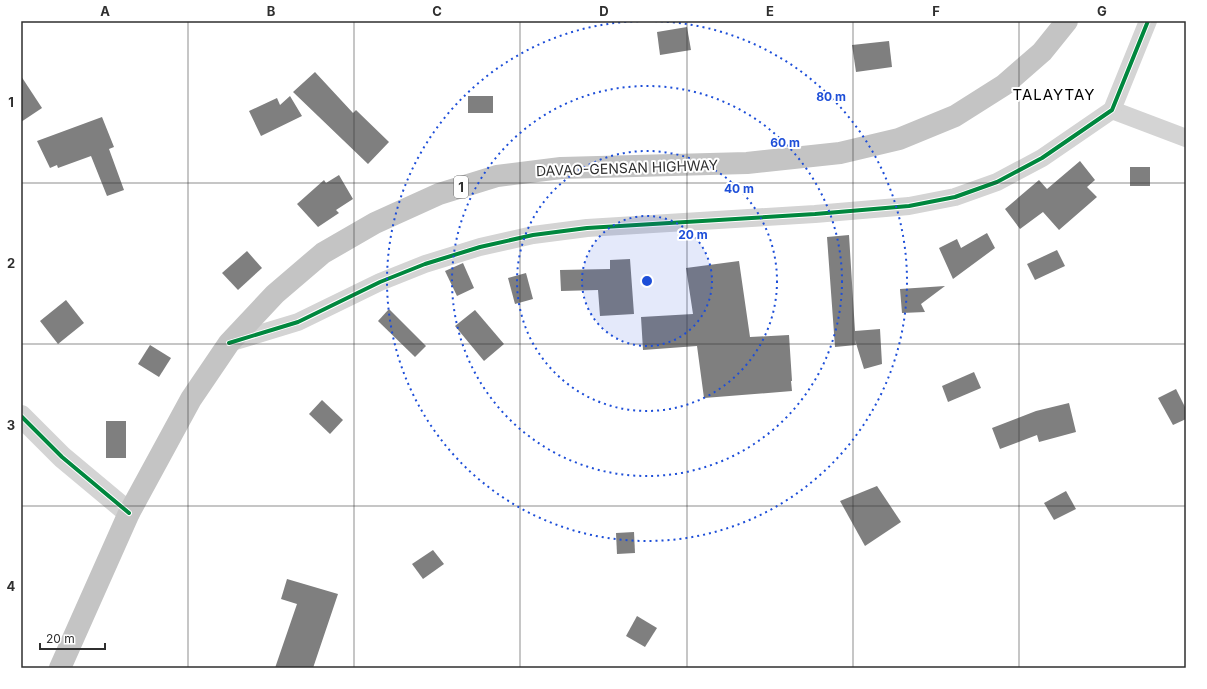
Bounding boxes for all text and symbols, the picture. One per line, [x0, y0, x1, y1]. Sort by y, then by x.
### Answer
text: A [100, 3, 110, 19]
text: B [267, 3, 276, 19]
text: C [432, 3, 442, 19]
text: D [599, 3, 609, 19]
text: E [766, 3, 774, 19]
text: F [932, 3, 940, 19]
text: G [1097, 3, 1107, 19]
district label: TALAYTAY [1013, 85, 1095, 104]
text: 80 m [816, 89, 846, 104]
text: 1 [8, 94, 14, 110]
text: 60 m [770, 135, 800, 150]
street label: DAVAO-GENSAN HIGHWAY [536, 156, 719, 179]
road number: 1 [454, 176, 468, 198]
text: 40 m [724, 181, 754, 196]
text: 20 m [678, 227, 708, 242]
text: 2 [7, 255, 15, 271]
centre of rings [640, 274, 654, 288]
text: 3 [7, 417, 15, 433]
text: 4 [7, 578, 16, 594]
scale bar [40, 625, 105, 651]
text: 20 m [46, 631, 75, 646]

